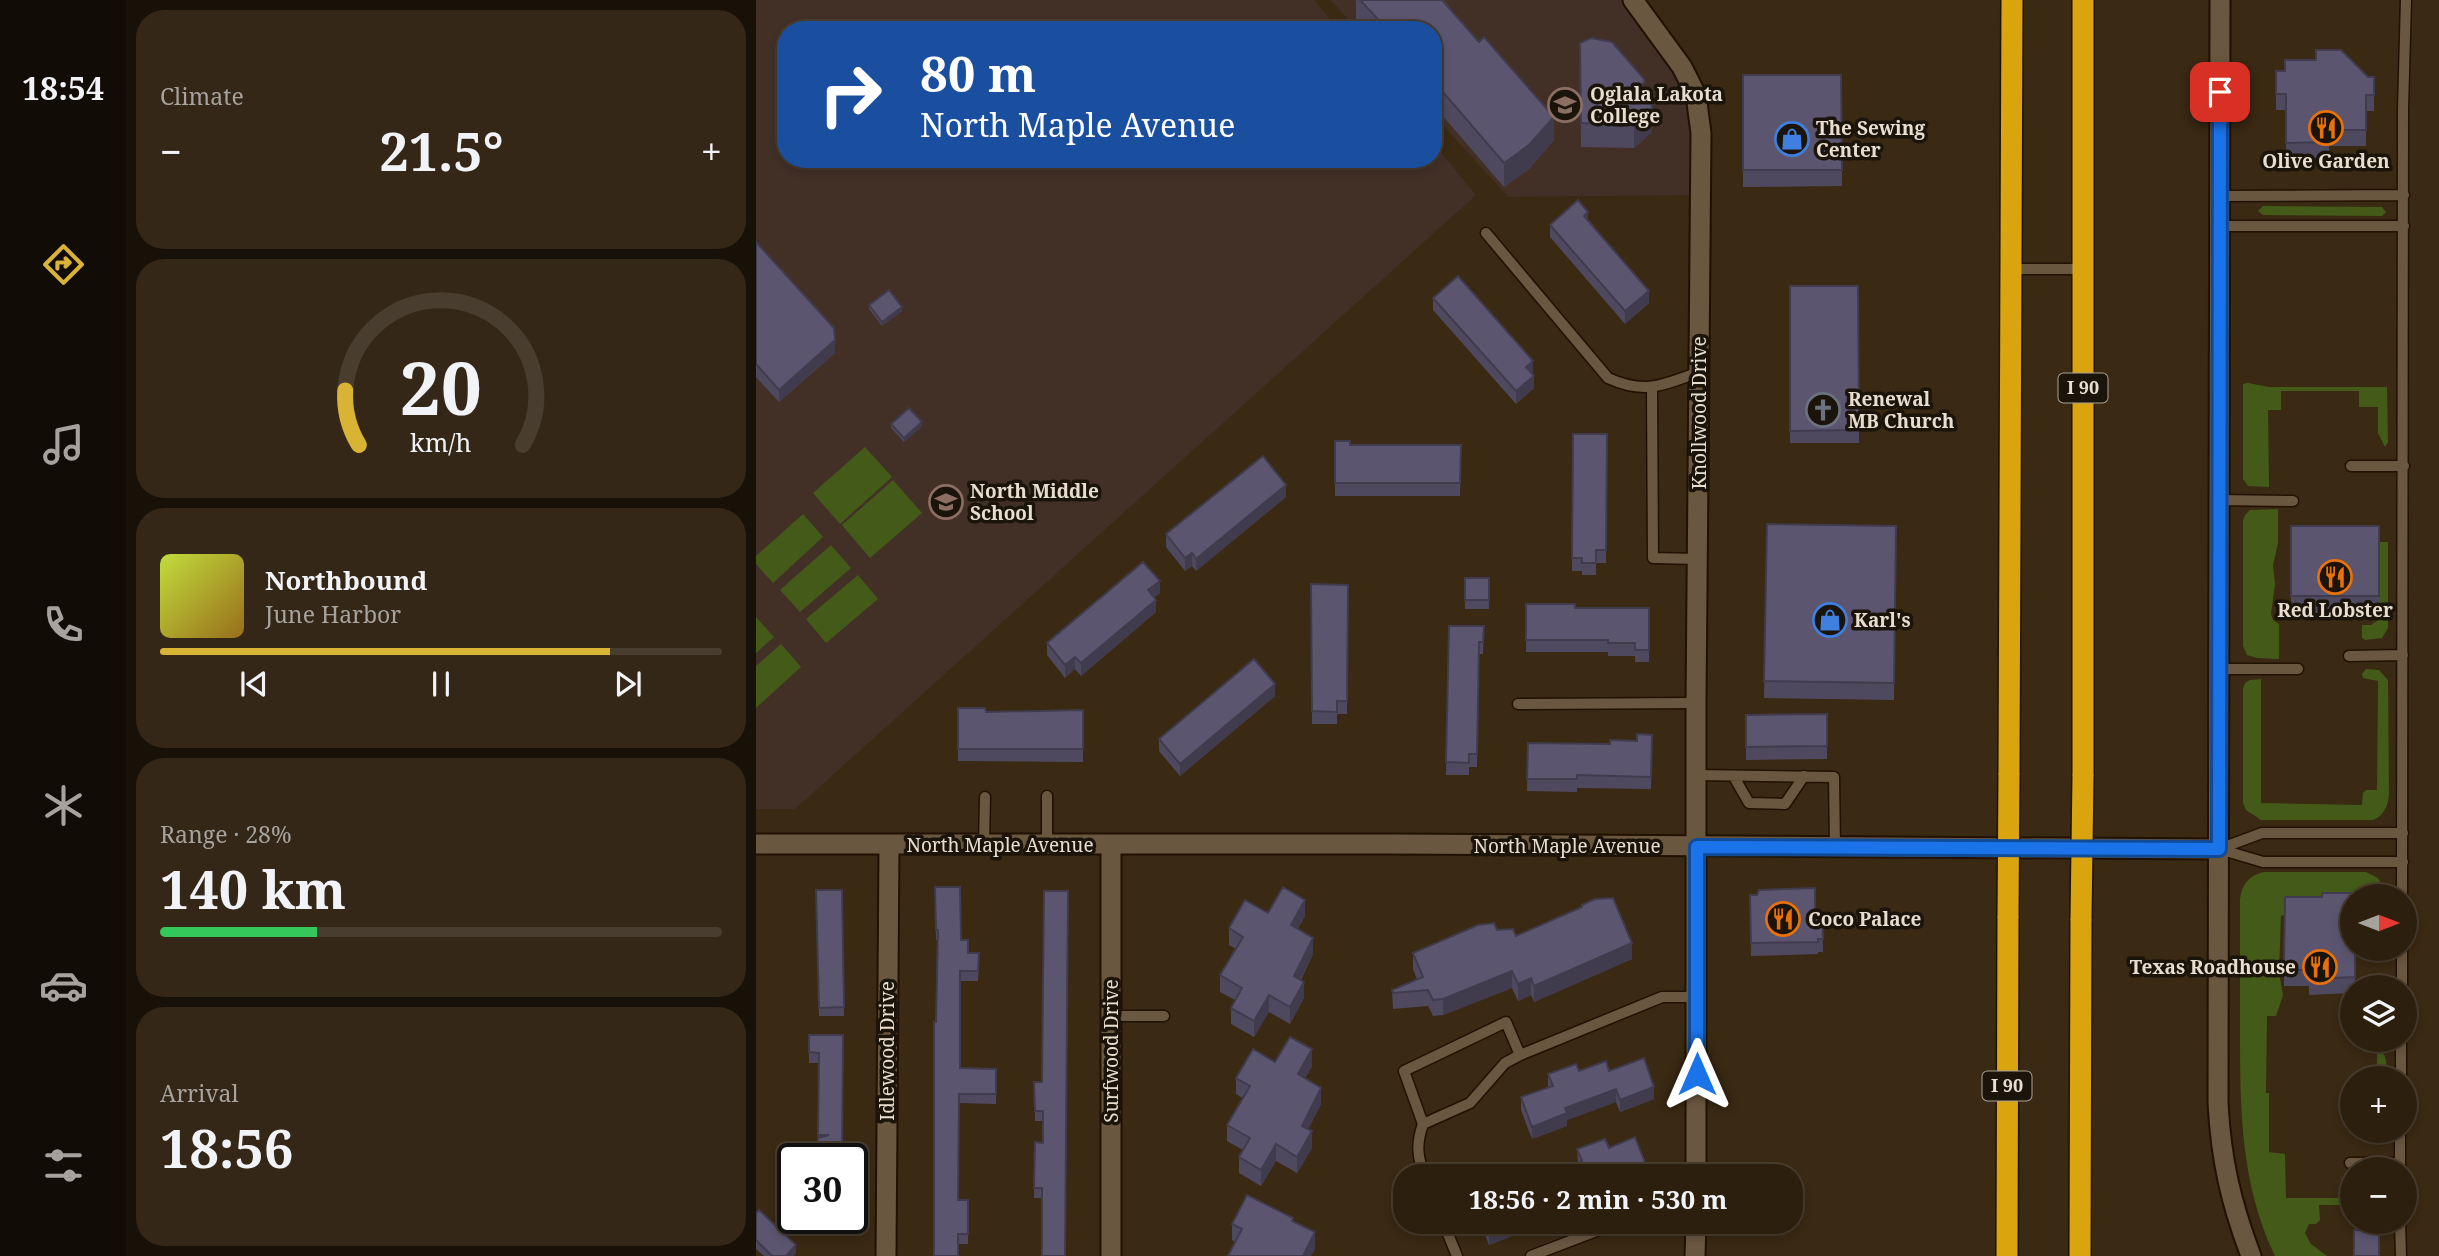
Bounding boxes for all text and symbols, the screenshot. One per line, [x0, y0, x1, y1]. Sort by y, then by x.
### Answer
text: 80 m [920, 40, 1036, 106]
icon: right [805, 49, 896, 140]
pin [2190, 62, 2250, 122]
text: 18:54 [22, 66, 104, 109]
icon: arrive [2201, 73, 2239, 111]
text: Climate [160, 80, 244, 112]
place label: Oglala Lakota College [1590, 81, 1723, 129]
school or university icon: Oglala Lakota College [1546, 86, 1584, 124]
text: North Maple Avenue [920, 103, 1235, 146]
restaurant icon: Olive Garden [2307, 109, 2345, 147]
text: 21.5° [379, 115, 504, 186]
place label: The Sewing Center [1816, 115, 1925, 163]
shop icon: The Sewing Center [1773, 120, 1811, 158]
text: − [160, 125, 182, 177]
text: + [701, 125, 722, 177]
place label: Olive Garden [2262, 148, 2390, 174]
icon: directions [39, 240, 88, 289]
street label: Knollwood Drive [1686, 336, 1712, 490]
text: 20 [400, 337, 482, 436]
road number: I 90 [2058, 374, 2108, 402]
place label: Renewal MB Church [1848, 386, 1955, 434]
church icon: Renewal MB Church [1804, 391, 1842, 429]
icon: music [39, 420, 88, 469]
text: km/h [410, 425, 472, 459]
place label: North Middle School [970, 478, 1099, 526]
school or university icon: North Middle School [927, 483, 965, 521]
restaurant icon: Red Lobster [2316, 558, 2354, 596]
text: Northbound [265, 562, 427, 598]
place label: Red Lobster [2277, 597, 2393, 623]
text: June Harbor [265, 598, 401, 630]
icon: phone [39, 600, 88, 649]
shop icon: Karl's [1811, 601, 1849, 639]
place label: Karl's [1854, 607, 1911, 633]
icon: previous [235, 665, 273, 703]
icon: pause [422, 665, 460, 703]
icon: next [609, 665, 647, 703]
icon: climate [39, 781, 88, 830]
text: Range · 28% [160, 818, 292, 850]
street label: North Maple Avenue [906, 832, 1094, 858]
street label: North Maple Avenue [1473, 833, 1661, 859]
text: 140 km [160, 853, 346, 924]
north arrow [2340, 884, 2417, 961]
map controls [2340, 884, 2417, 1234]
restaurant icon: Coco Palace [1764, 900, 1802, 938]
place label: Coco Palace [1808, 906, 1922, 932]
restaurant icon: Texas Roadhouse [2301, 948, 2339, 986]
place label: Texas Roadhouse [2130, 954, 2296, 980]
icon: car [39, 961, 88, 1010]
button: layers [2340, 975, 2417, 1052]
street label: Surfwood Drive [1098, 979, 1124, 1123]
street label: Idlewood Drive [874, 981, 900, 1121]
position arrow [1660, 1037, 1734, 1111]
button: + [2340, 1066, 2417, 1143]
road number: I 90 [1982, 1072, 2032, 1100]
text: Arrival [160, 1077, 239, 1109]
text: 18:56 [160, 1112, 293, 1183]
icon: filters [39, 1141, 88, 1190]
speed limit sign: 30 [777, 1143, 868, 1234]
button: − [2340, 1157, 2417, 1234]
text: 18:56 · 2 min · 530 m [1468, 1181, 1728, 1217]

